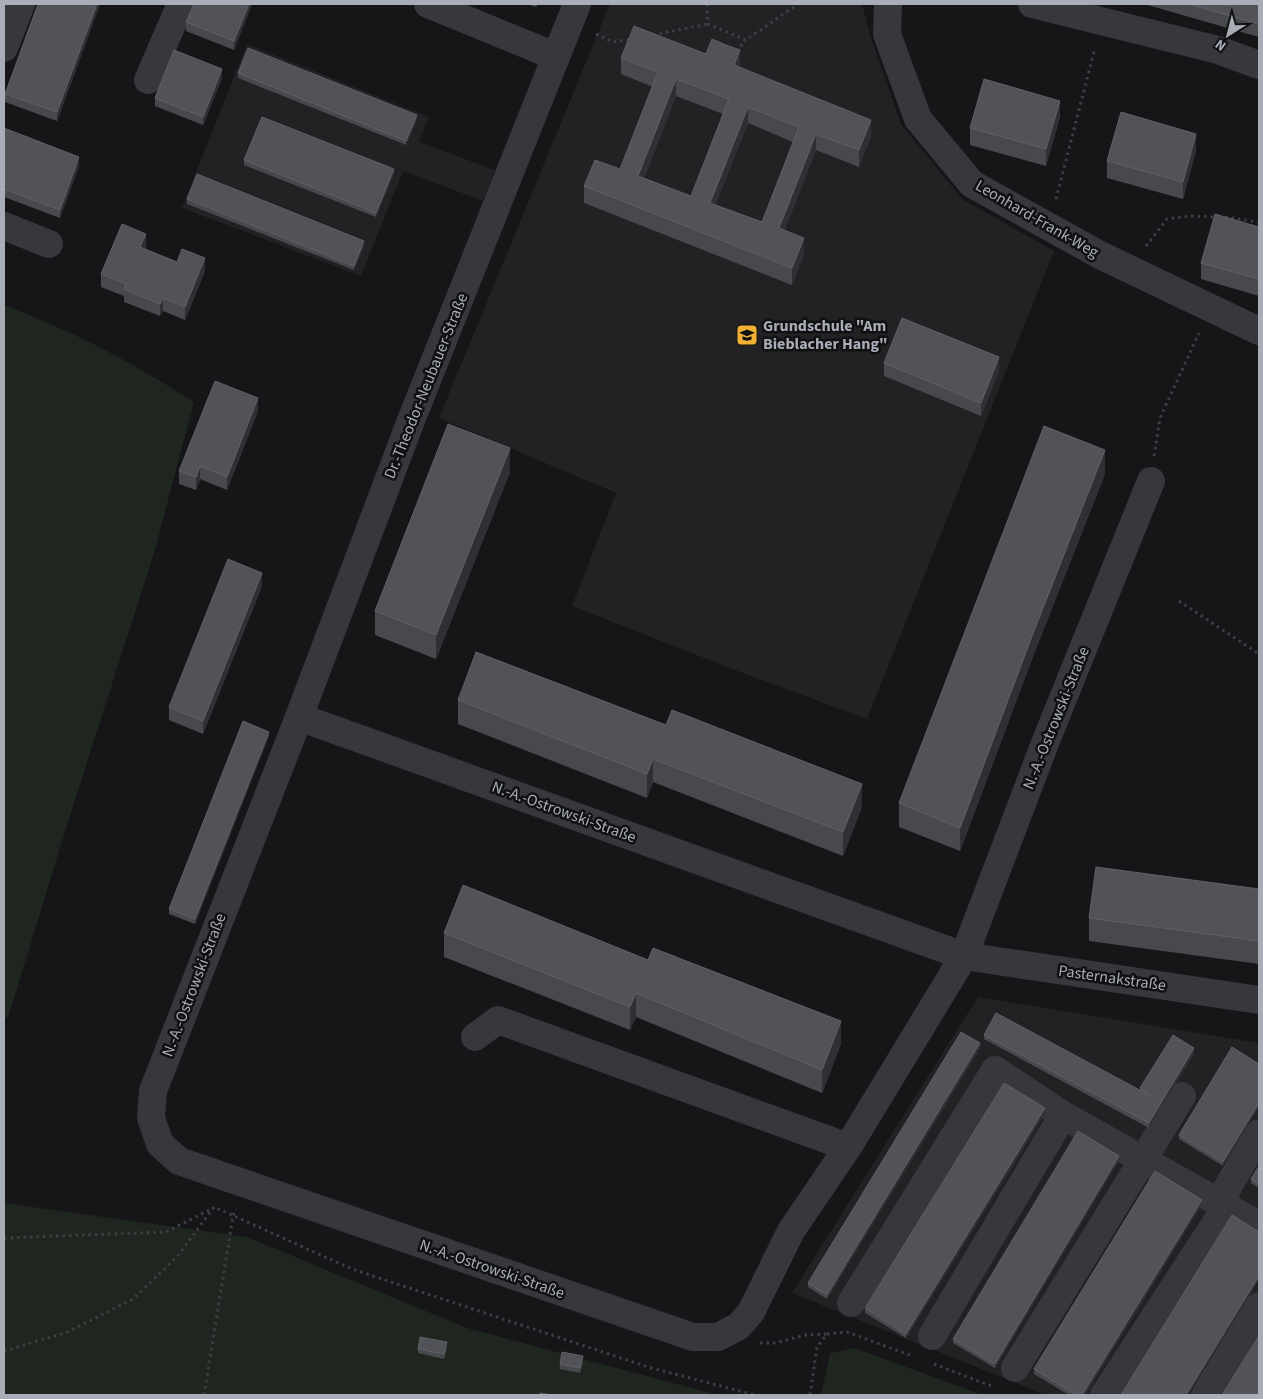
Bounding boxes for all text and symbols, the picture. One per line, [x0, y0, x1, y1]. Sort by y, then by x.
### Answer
north arrow [1203, 10, 1253, 60]
text: N [1211, 34, 1231, 56]
street label: Leonhard-Frank-Weg [971, 175, 1103, 263]
street label: Dr.-Theodor-Neubauer-Straße [379, 290, 473, 482]
place label: Grundschule "Am Bieblacher Hang" [763, 315, 888, 355]
school or university icon: Grundschule "Am Bieblacher Hang" [735, 323, 759, 347]
street label: N.-A.-Ostrowski-Straße [1017, 643, 1095, 793]
street label: N.-A.-Ostrowski-Straße [489, 776, 639, 848]
street label: N.-A.-Ostrowski-Straße [156, 910, 232, 1060]
street label: Pasternakstraße [1057, 960, 1167, 996]
street label: N.-A.-Ostrowski-Straße [417, 1234, 568, 1304]

